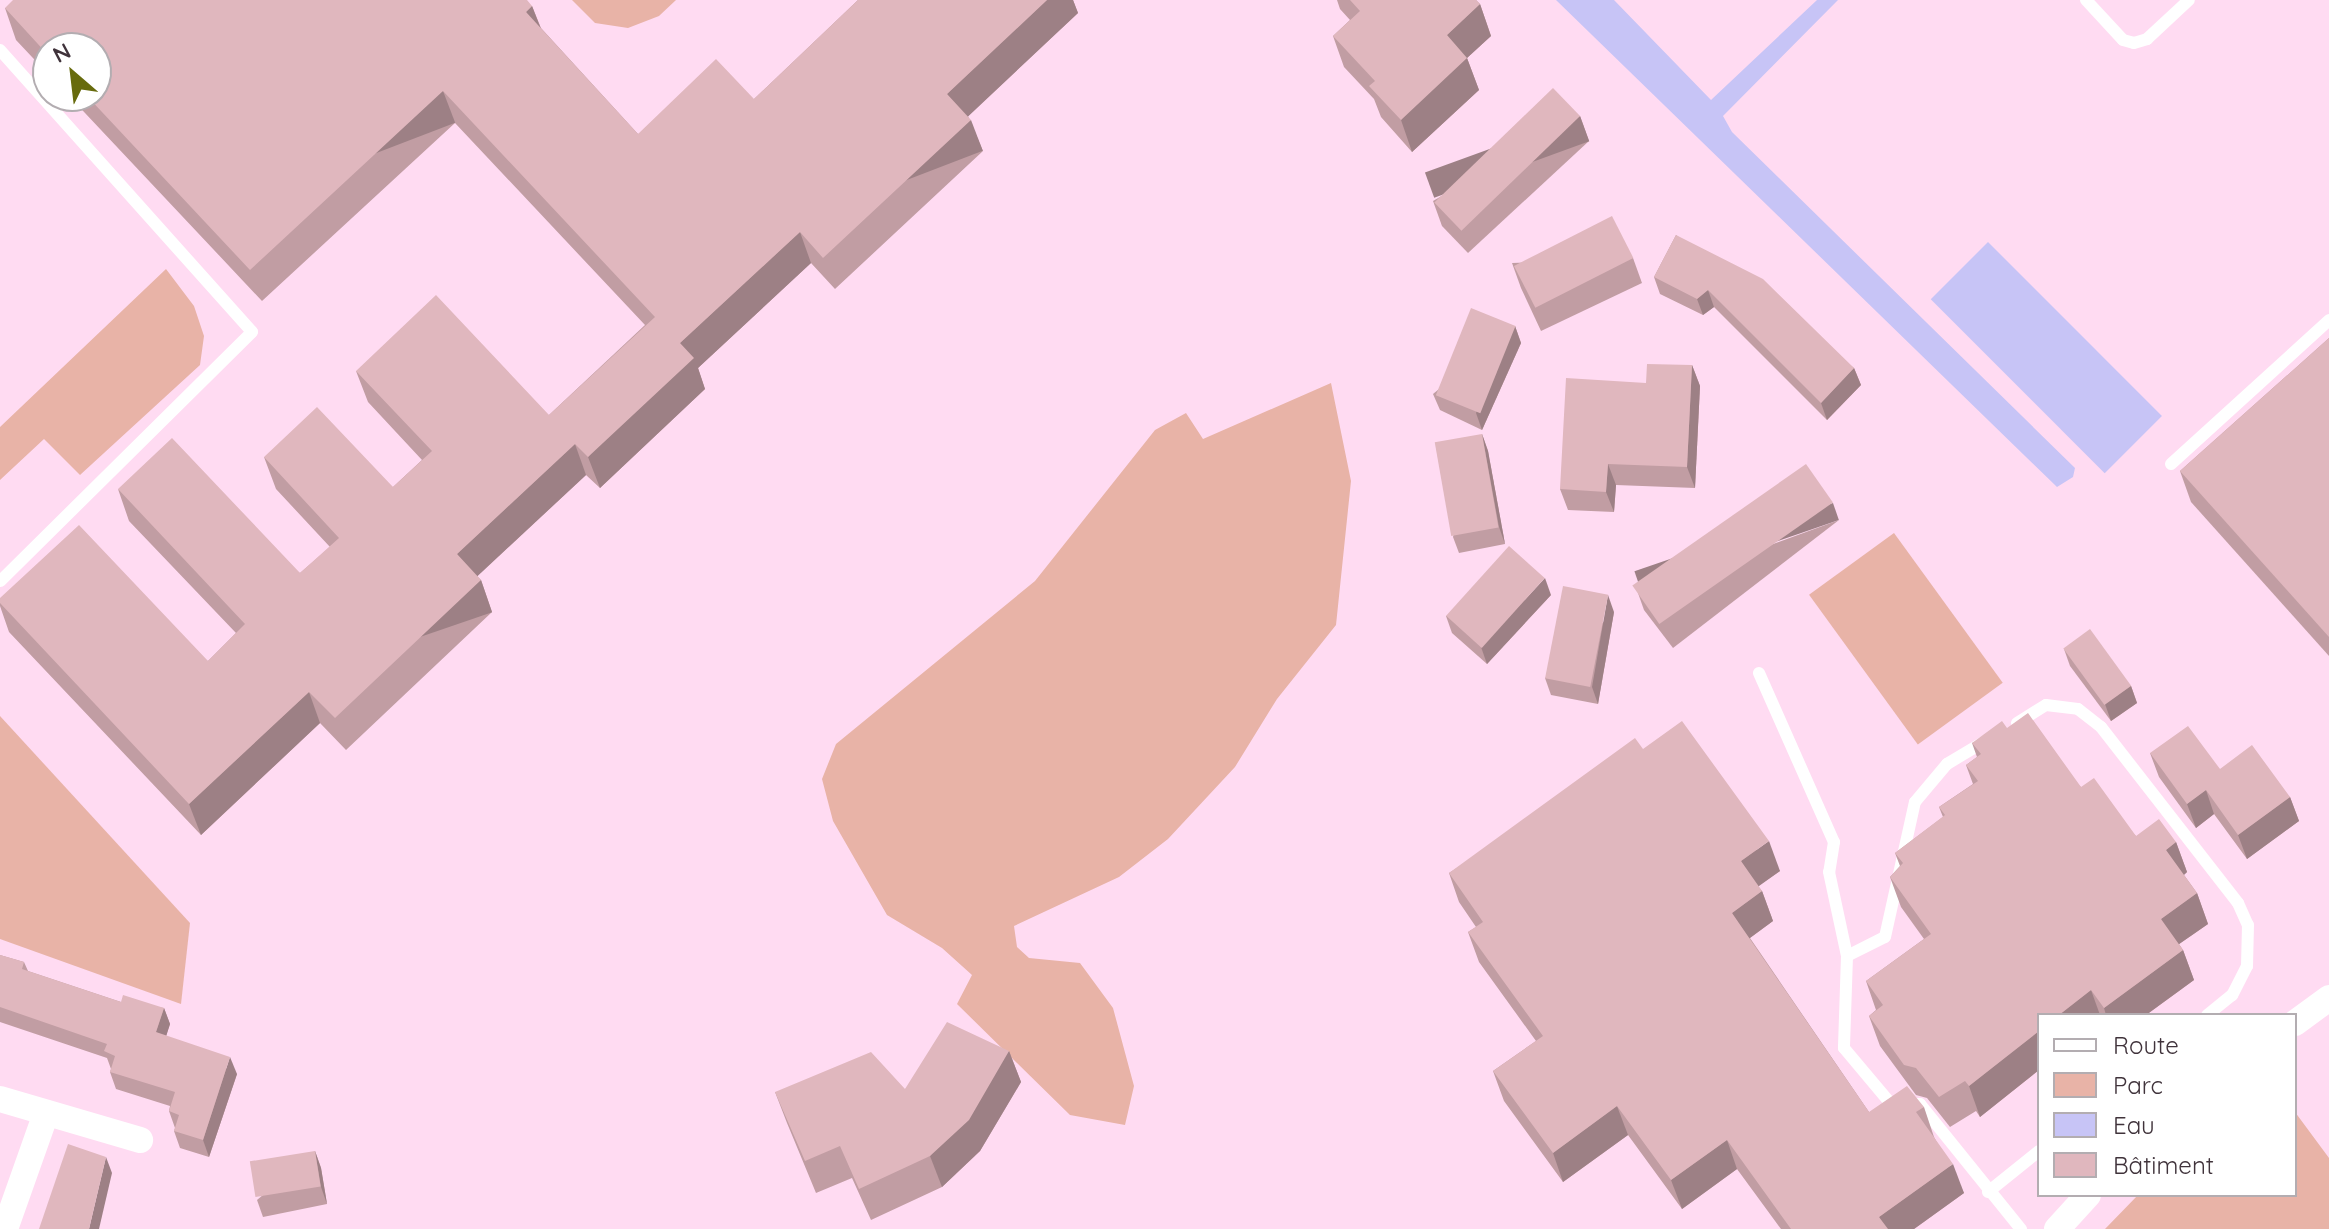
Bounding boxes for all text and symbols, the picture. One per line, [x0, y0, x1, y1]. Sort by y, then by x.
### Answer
north arrow [32, 32, 112, 112]
text: N [48, 36, 75, 69]
legend [2037, 1013, 2297, 1197]
text: Route [2113, 1030, 2179, 1060]
text: Parc [2113, 1070, 2163, 1100]
text: Eau [2113, 1110, 2155, 1140]
text: Bâtiment [2113, 1150, 2214, 1180]

